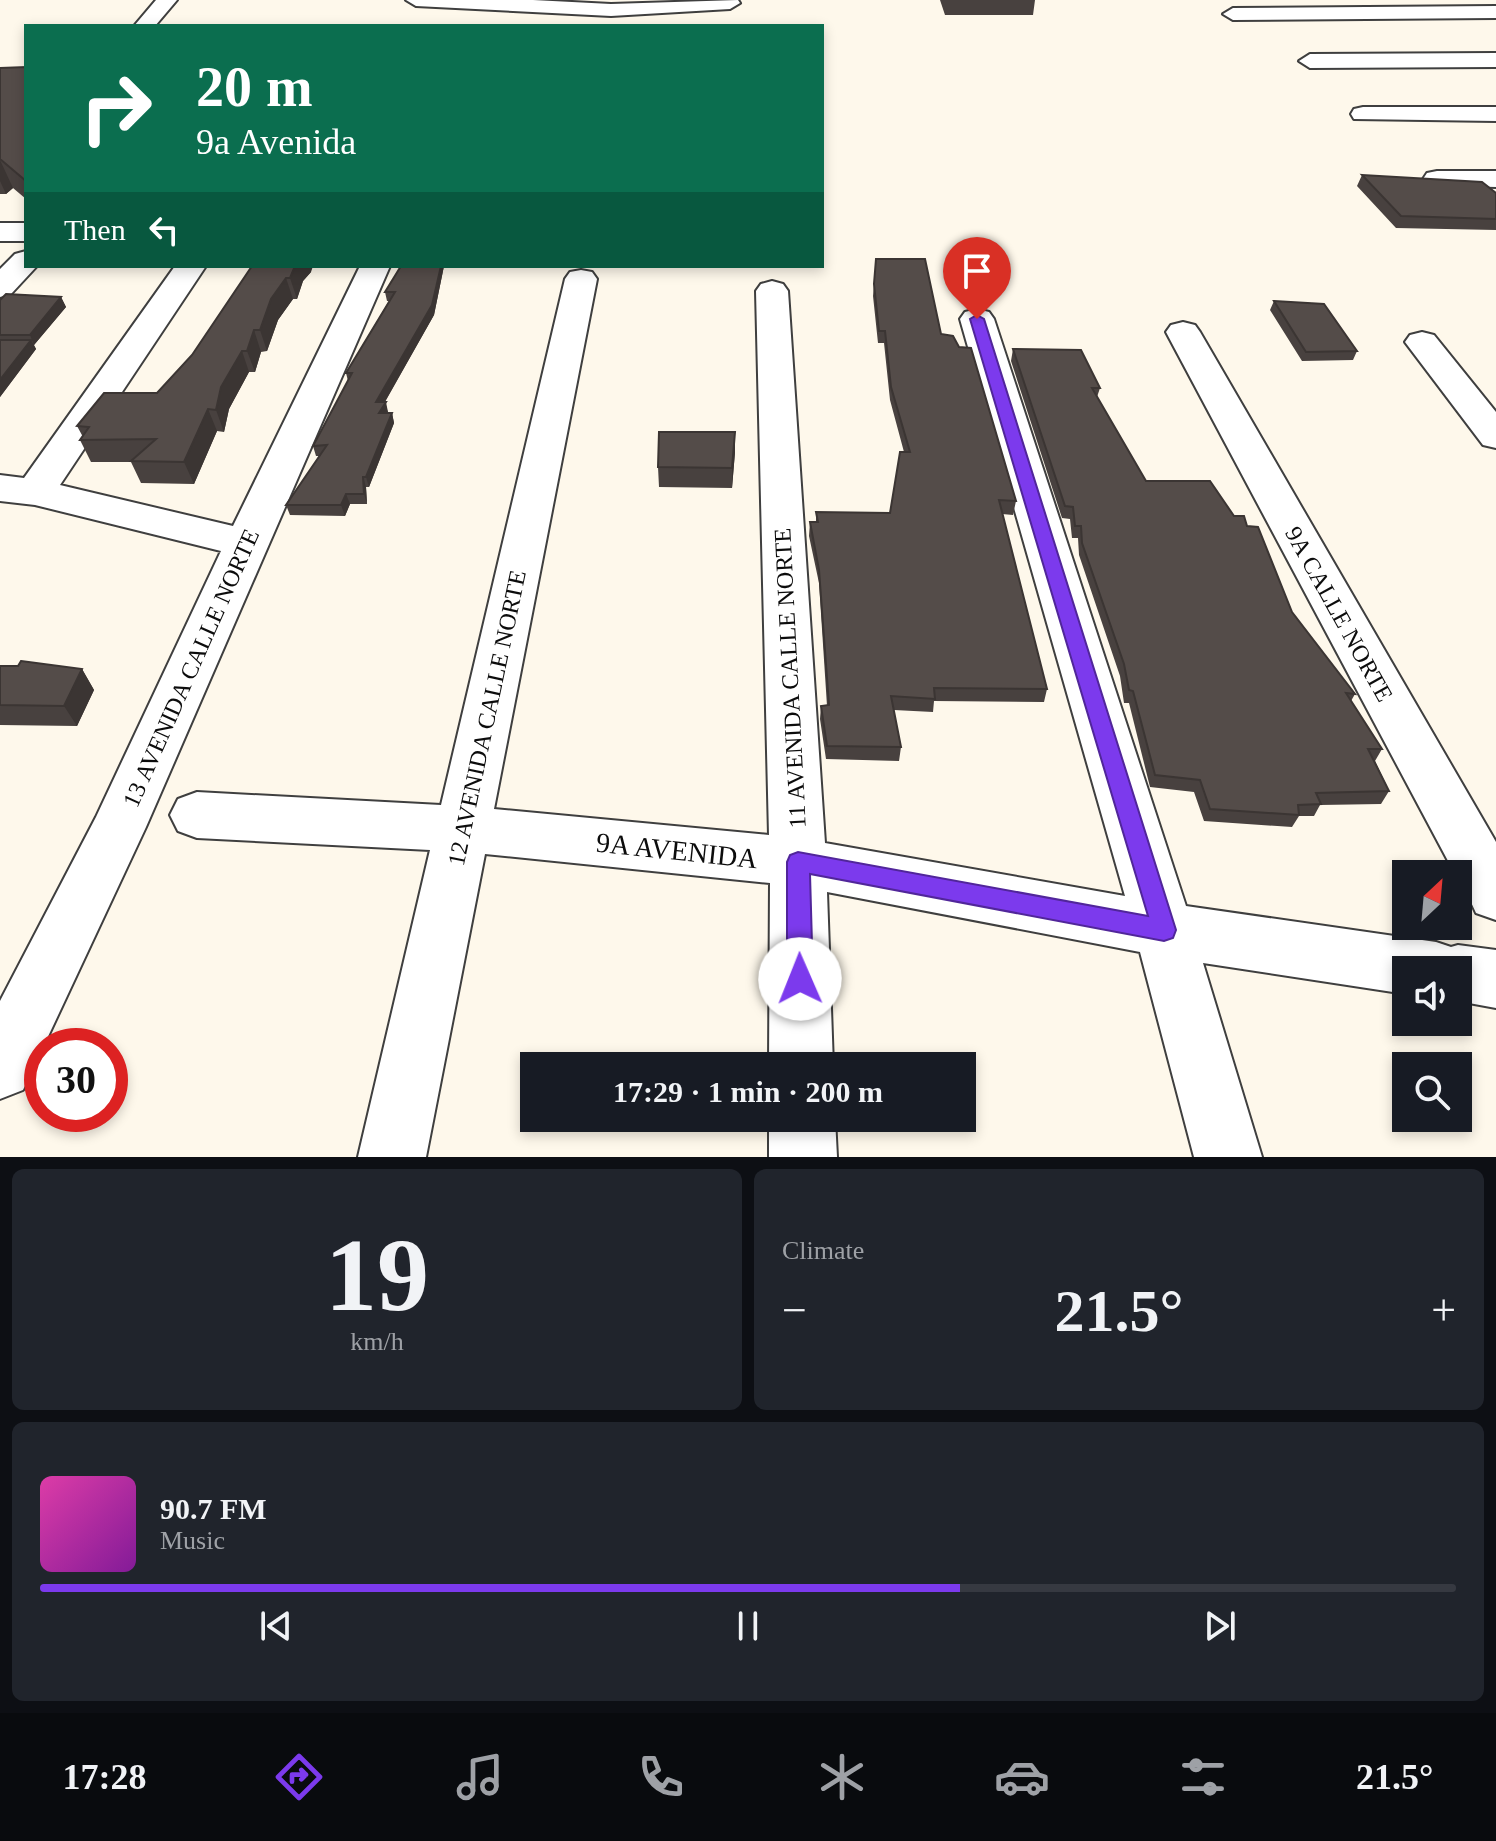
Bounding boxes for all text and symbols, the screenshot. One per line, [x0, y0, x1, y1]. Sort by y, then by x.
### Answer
icon: right [64, 56, 168, 160]
text: 20 m [196, 56, 313, 118]
text: 9a Avenida [196, 122, 356, 162]
icon: left [142, 208, 186, 252]
text: Then [64, 213, 126, 246]
pin [943, 237, 1011, 319]
icon: arrive [955, 249, 999, 293]
street label: 9A CALLE NORTE [1280, 522, 1398, 706]
street label: 13 AVENIDA CALLE NORTE [118, 525, 264, 811]
street label: 11 AVENIDA CALLE NORTE [769, 527, 811, 829]
street label: 12 AVENIDA CALLE NORTE [443, 568, 531, 868]
street label: 9A AVENIDA [595, 827, 760, 874]
north arrow [1392, 860, 1472, 940]
map controls [1392, 860, 1472, 1132]
position arrow [758, 937, 842, 1021]
button: sound [1392, 956, 1472, 1036]
speed limit sign: 30 [24, 1028, 128, 1132]
button: search [1392, 1052, 1472, 1132]
text: 17:29 · 1 min · 200 m [613, 1075, 883, 1108]
text: 19 [325, 1217, 429, 1332]
text: Climate [782, 1236, 864, 1265]
text: 21.5° [1055, 1278, 1184, 1344]
text: − [782, 1286, 807, 1335]
text: + [1431, 1286, 1456, 1335]
text: km/h [350, 1327, 404, 1356]
text: 90.7 FM [160, 1492, 267, 1525]
text: Music [160, 1526, 225, 1555]
icon: previous [254, 1604, 298, 1648]
icon: pause [726, 1604, 770, 1648]
icon: next [1198, 1604, 1242, 1648]
icon: directions [271, 1749, 327, 1805]
icon: music [452, 1749, 508, 1805]
icon: phone [633, 1749, 689, 1805]
icon: climate [814, 1749, 870, 1805]
icon: car [994, 1749, 1050, 1805]
icon: filters [1175, 1749, 1231, 1805]
text: 17:28 [62, 1757, 146, 1797]
text: 21.5° [1356, 1757, 1434, 1797]

